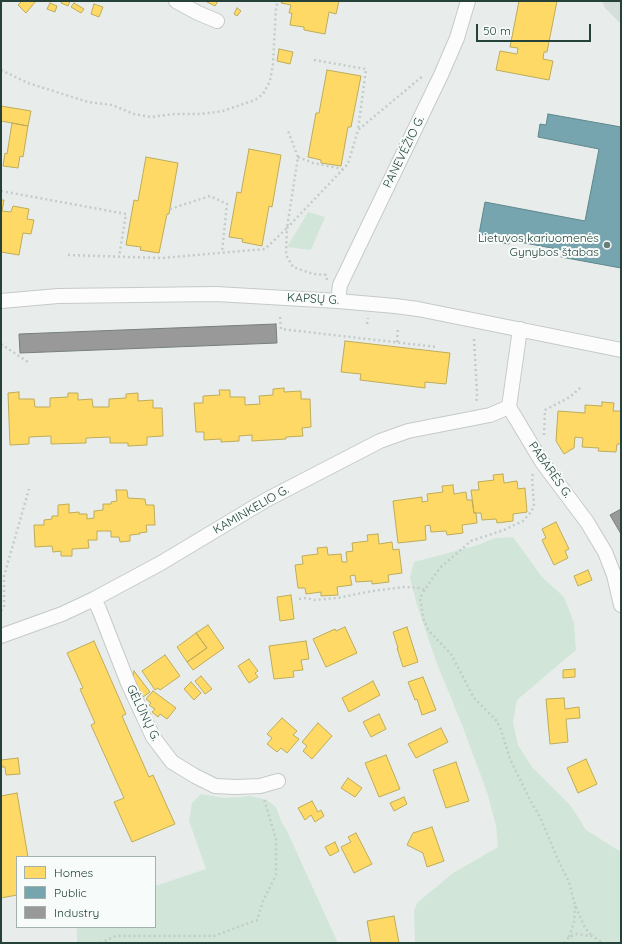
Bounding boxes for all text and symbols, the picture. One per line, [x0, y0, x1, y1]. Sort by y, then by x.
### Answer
scale bar [478, 16, 593, 42]
text: 50 m [483, 23, 511, 38]
street label: PANEVĖŽIO G. [380, 114, 428, 190]
place label: Lietuvos kariuomenės Gynybos štabas [478, 231, 599, 259]
marker: Lietuvos kariuomenės Gynybos štabas [602, 240, 612, 250]
street label: KAPSŲ G. [287, 290, 339, 308]
street label: PABARĖS G. [525, 439, 575, 501]
street label: KAMINKELIO G. [211, 483, 291, 537]
street label: GĖLŪNŲ G. [123, 682, 163, 744]
legend [16, 856, 156, 928]
text: Homes [54, 865, 93, 880]
text: Public [54, 885, 87, 900]
text: Industry [54, 905, 99, 920]

